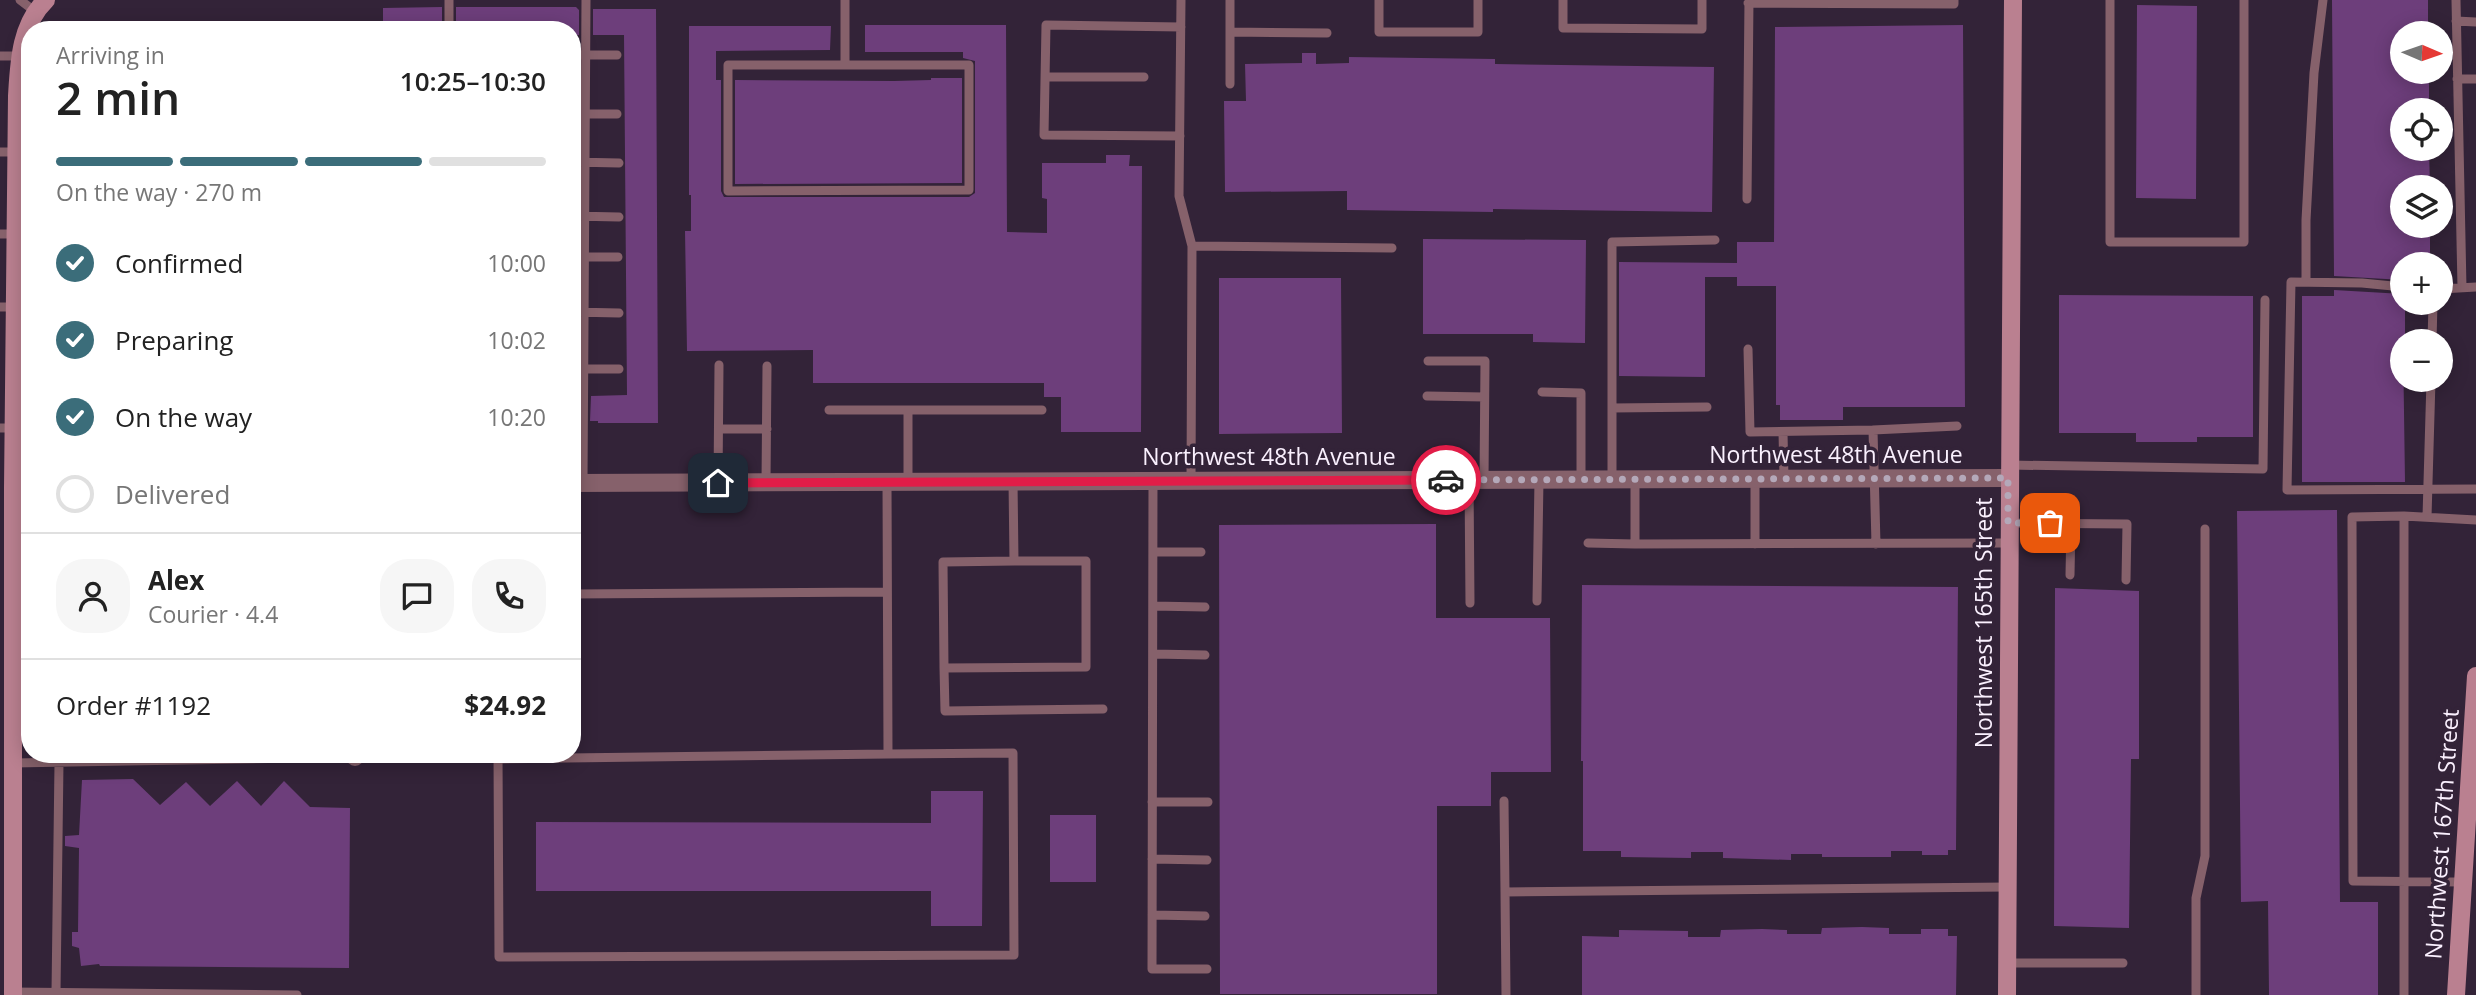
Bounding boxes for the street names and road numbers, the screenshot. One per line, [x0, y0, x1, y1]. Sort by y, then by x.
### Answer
street label: Northwest 48th Avenue [1709, 438, 1963, 470]
street label: Northwest 48th Avenue [1142, 440, 1396, 472]
street label: Northwest 165th Street [1967, 498, 1999, 748]
street label: Northwest 167th Street [2416, 708, 2466, 960]

